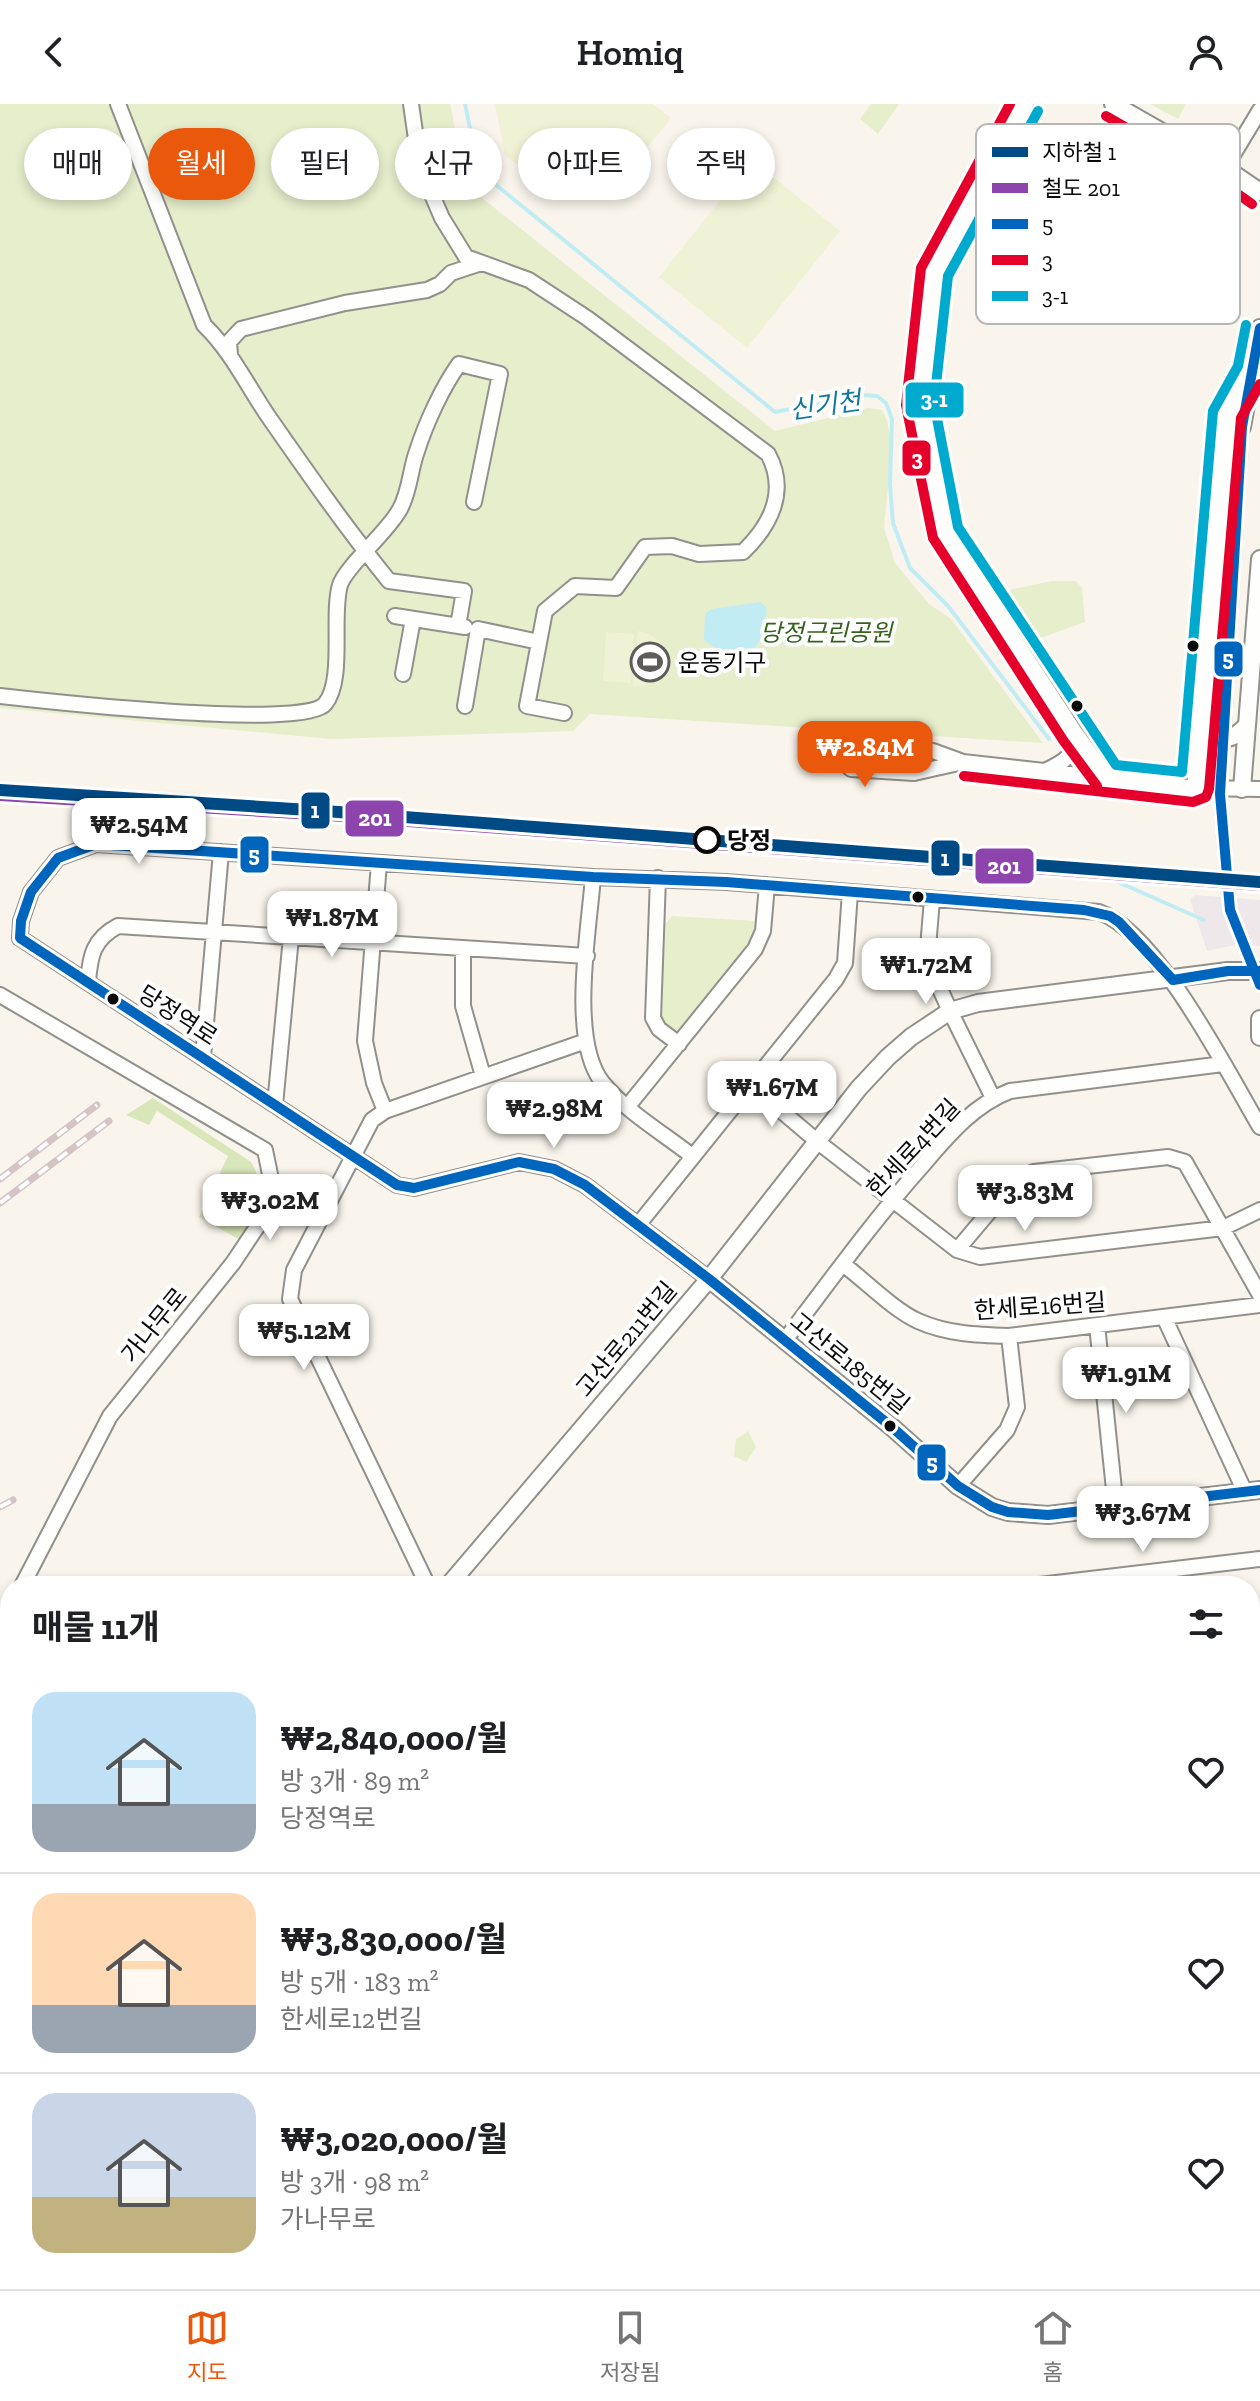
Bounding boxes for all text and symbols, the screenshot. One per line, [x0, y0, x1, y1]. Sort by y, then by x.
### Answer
icon: back [32, 30, 76, 74]
icon: person [1184, 30, 1228, 74]
text: Homiq [577, 31, 683, 74]
legend [976, 124, 1240, 324]
chip: 매매 [24, 128, 132, 200]
chip: 월세 [148, 128, 255, 200]
chip: 필터 [271, 128, 379, 200]
chip: 신규 [395, 128, 502, 200]
chip: 아파트 [518, 128, 651, 200]
chip: 주택 [667, 128, 775, 200]
text: 지하철 1 [1042, 139, 1117, 166]
text: 철도 201 [1042, 175, 1120, 202]
text: 5 [1042, 211, 1053, 238]
text: 3 [1042, 247, 1053, 274]
text: 3-1 [1042, 283, 1069, 310]
line badge: 3-1 [904, 381, 965, 419]
water label: 신기천 [787, 384, 866, 426]
text: 3-1 [920, 386, 948, 413]
line badge: 3 [901, 439, 932, 477]
text: 3 [911, 445, 923, 472]
park label: 당정근린공원 [760, 618, 894, 647]
unlabelled marker [1185, 638, 1201, 654]
line badge: 5 [1213, 640, 1244, 678]
sports icon: 운동기구 [629, 641, 671, 683]
text: 5 [1222, 645, 1234, 672]
place label: 운동기구 [678, 648, 766, 677]
unlabelled marker [1069, 698, 1085, 714]
pin: ₩2.84M [800, 721, 930, 789]
text: ₩2.84M [816, 731, 914, 763]
line badge: 1 [300, 791, 331, 830]
text: 1 [311, 797, 320, 824]
pin: ₩2.54M [74, 798, 204, 866]
line badge: 201 [344, 799, 405, 838]
text: 201 [358, 805, 392, 832]
text: ₩2.54M [90, 808, 188, 840]
place label: 당정 [727, 826, 771, 855]
marker: 당정 [694, 827, 720, 853]
line badge: 5 [239, 835, 270, 874]
line badge: 1 [930, 839, 961, 877]
text: 5 [248, 841, 260, 868]
text: 1 [941, 845, 950, 872]
line badge: 201 [974, 847, 1035, 885]
text: 201 [987, 853, 1021, 880]
unlabelled marker [910, 889, 926, 905]
pin: ₩1.87M [267, 891, 397, 959]
text: ₩1.87M [285, 901, 379, 933]
pin: ₩1.72M [861, 938, 991, 1006]
text: ₩1.72M [880, 948, 972, 980]
street label: 당정역로 [133, 979, 223, 1051]
unlabelled marker [105, 991, 121, 1007]
pin: ₩1.67M [707, 1061, 837, 1129]
text: ₩1.67M [725, 1071, 819, 1103]
pin: ₩2.98M [489, 1082, 619, 1150]
text: ₩2.98M [505, 1092, 603, 1124]
street label: 한세로4번길 [860, 1093, 966, 1203]
pin: ₩3.83M [960, 1165, 1090, 1233]
pin: ₩3.02M [205, 1174, 335, 1242]
text: ₩3.83M [976, 1175, 1074, 1207]
text: ₩3.02M [221, 1184, 319, 1216]
street label: 고산로211번길 [569, 1276, 683, 1402]
street label: 가나무로 [115, 1282, 193, 1368]
street label: 한세로16번길 [973, 1287, 1107, 1325]
pin: ₩5.12M [239, 1304, 369, 1372]
street label: 고산로185번길 [785, 1306, 915, 1420]
text: ₩5.12M [257, 1314, 351, 1346]
pin: ₩1.91M [1061, 1347, 1191, 1415]
text: ₩1.91M [1080, 1357, 1172, 1389]
unlabelled marker [882, 1418, 898, 1434]
line badge: 5 [916, 1443, 947, 1482]
text: 5 [926, 1449, 938, 1476]
pin: ₩3.67M [1078, 1486, 1208, 1554]
text: ₩3.67M [1095, 1496, 1191, 1528]
icon: filters [1184, 1602, 1228, 1646]
text: 매물 11개 [32, 1607, 160, 1648]
text: ₩2,840,000/월 [280, 1718, 508, 1759]
icon: home [96, 1724, 192, 1820]
icon: heart [1184, 1750, 1228, 1794]
text: 방 3개 · 89 m² [280, 1765, 429, 1797]
text: 당정역로 [280, 1802, 376, 1834]
text: ₩3,830,000/월 [280, 1919, 507, 1960]
icon: home [96, 1925, 192, 2021]
icon: heart [1184, 1951, 1228, 1995]
text: 방 5개 · 183 m² [280, 1966, 439, 1998]
text: 한세로12번길 [280, 2003, 423, 2035]
text: ₩3,020,000/월 [280, 2119, 508, 2160]
icon: home [96, 2125, 192, 2221]
icon: heart [1184, 2151, 1228, 2195]
text: 방 3개 · 98 m² [280, 2166, 429, 2198]
text: 가나무로 [280, 2203, 376, 2235]
tab: 지도 [185, 2306, 229, 2386]
tab: 저장됨 [600, 2306, 660, 2386]
tab: 홈 [1031, 2306, 1075, 2386]

